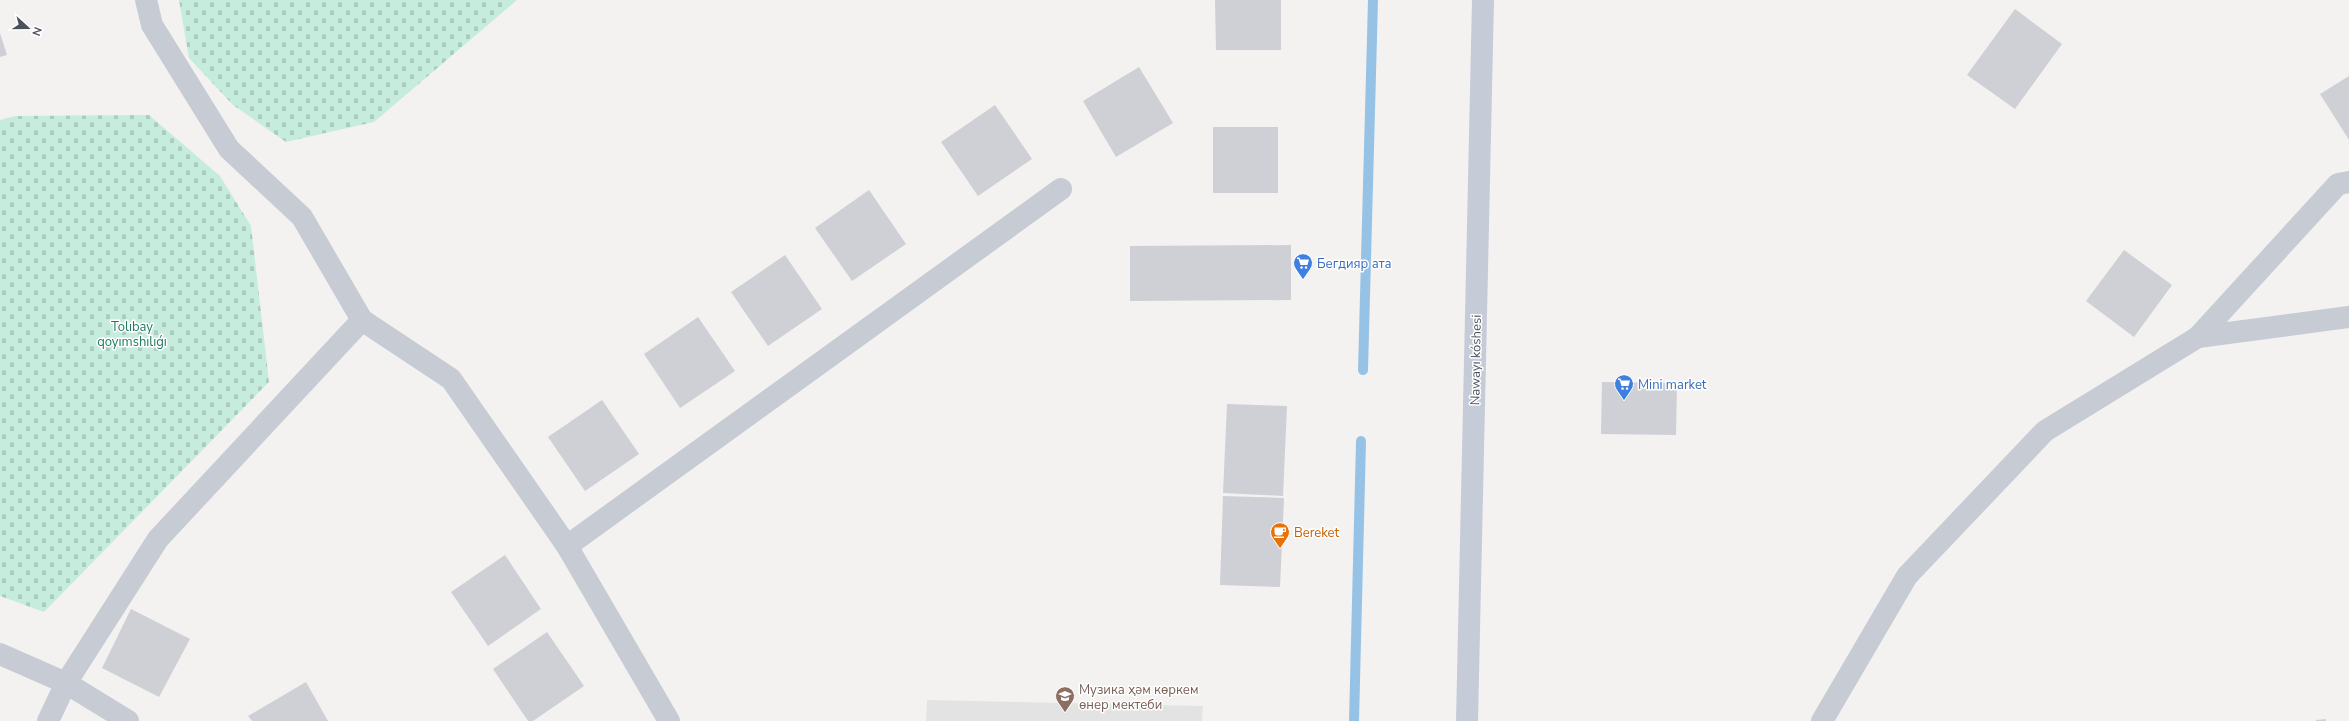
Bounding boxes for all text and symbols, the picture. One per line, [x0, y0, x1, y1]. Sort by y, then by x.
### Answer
north arrow [8, 8, 48, 48]
text: N [28, 25, 45, 38]
supermarket icon: Бегдияр ата [1292, 252, 1314, 280]
place label: Бегдияр ата [1317, 255, 1391, 273]
street label: Nawayı kóshesi [1466, 315, 1486, 405]
park label: Tolıbay qoyımshılıǵı [97, 318, 167, 351]
supermarket icon: Mini market [1613, 373, 1635, 401]
place label: Mini market [1638, 376, 1707, 394]
cafe icon: Bereket [1269, 521, 1291, 549]
place label: Bereket [1294, 524, 1339, 542]
place label: Музика ҳәм көркем өнер мектеби [1079, 681, 1198, 714]
school or university icon: Музика ҳәм көркем өнер мектеби [1054, 685, 1076, 713]

